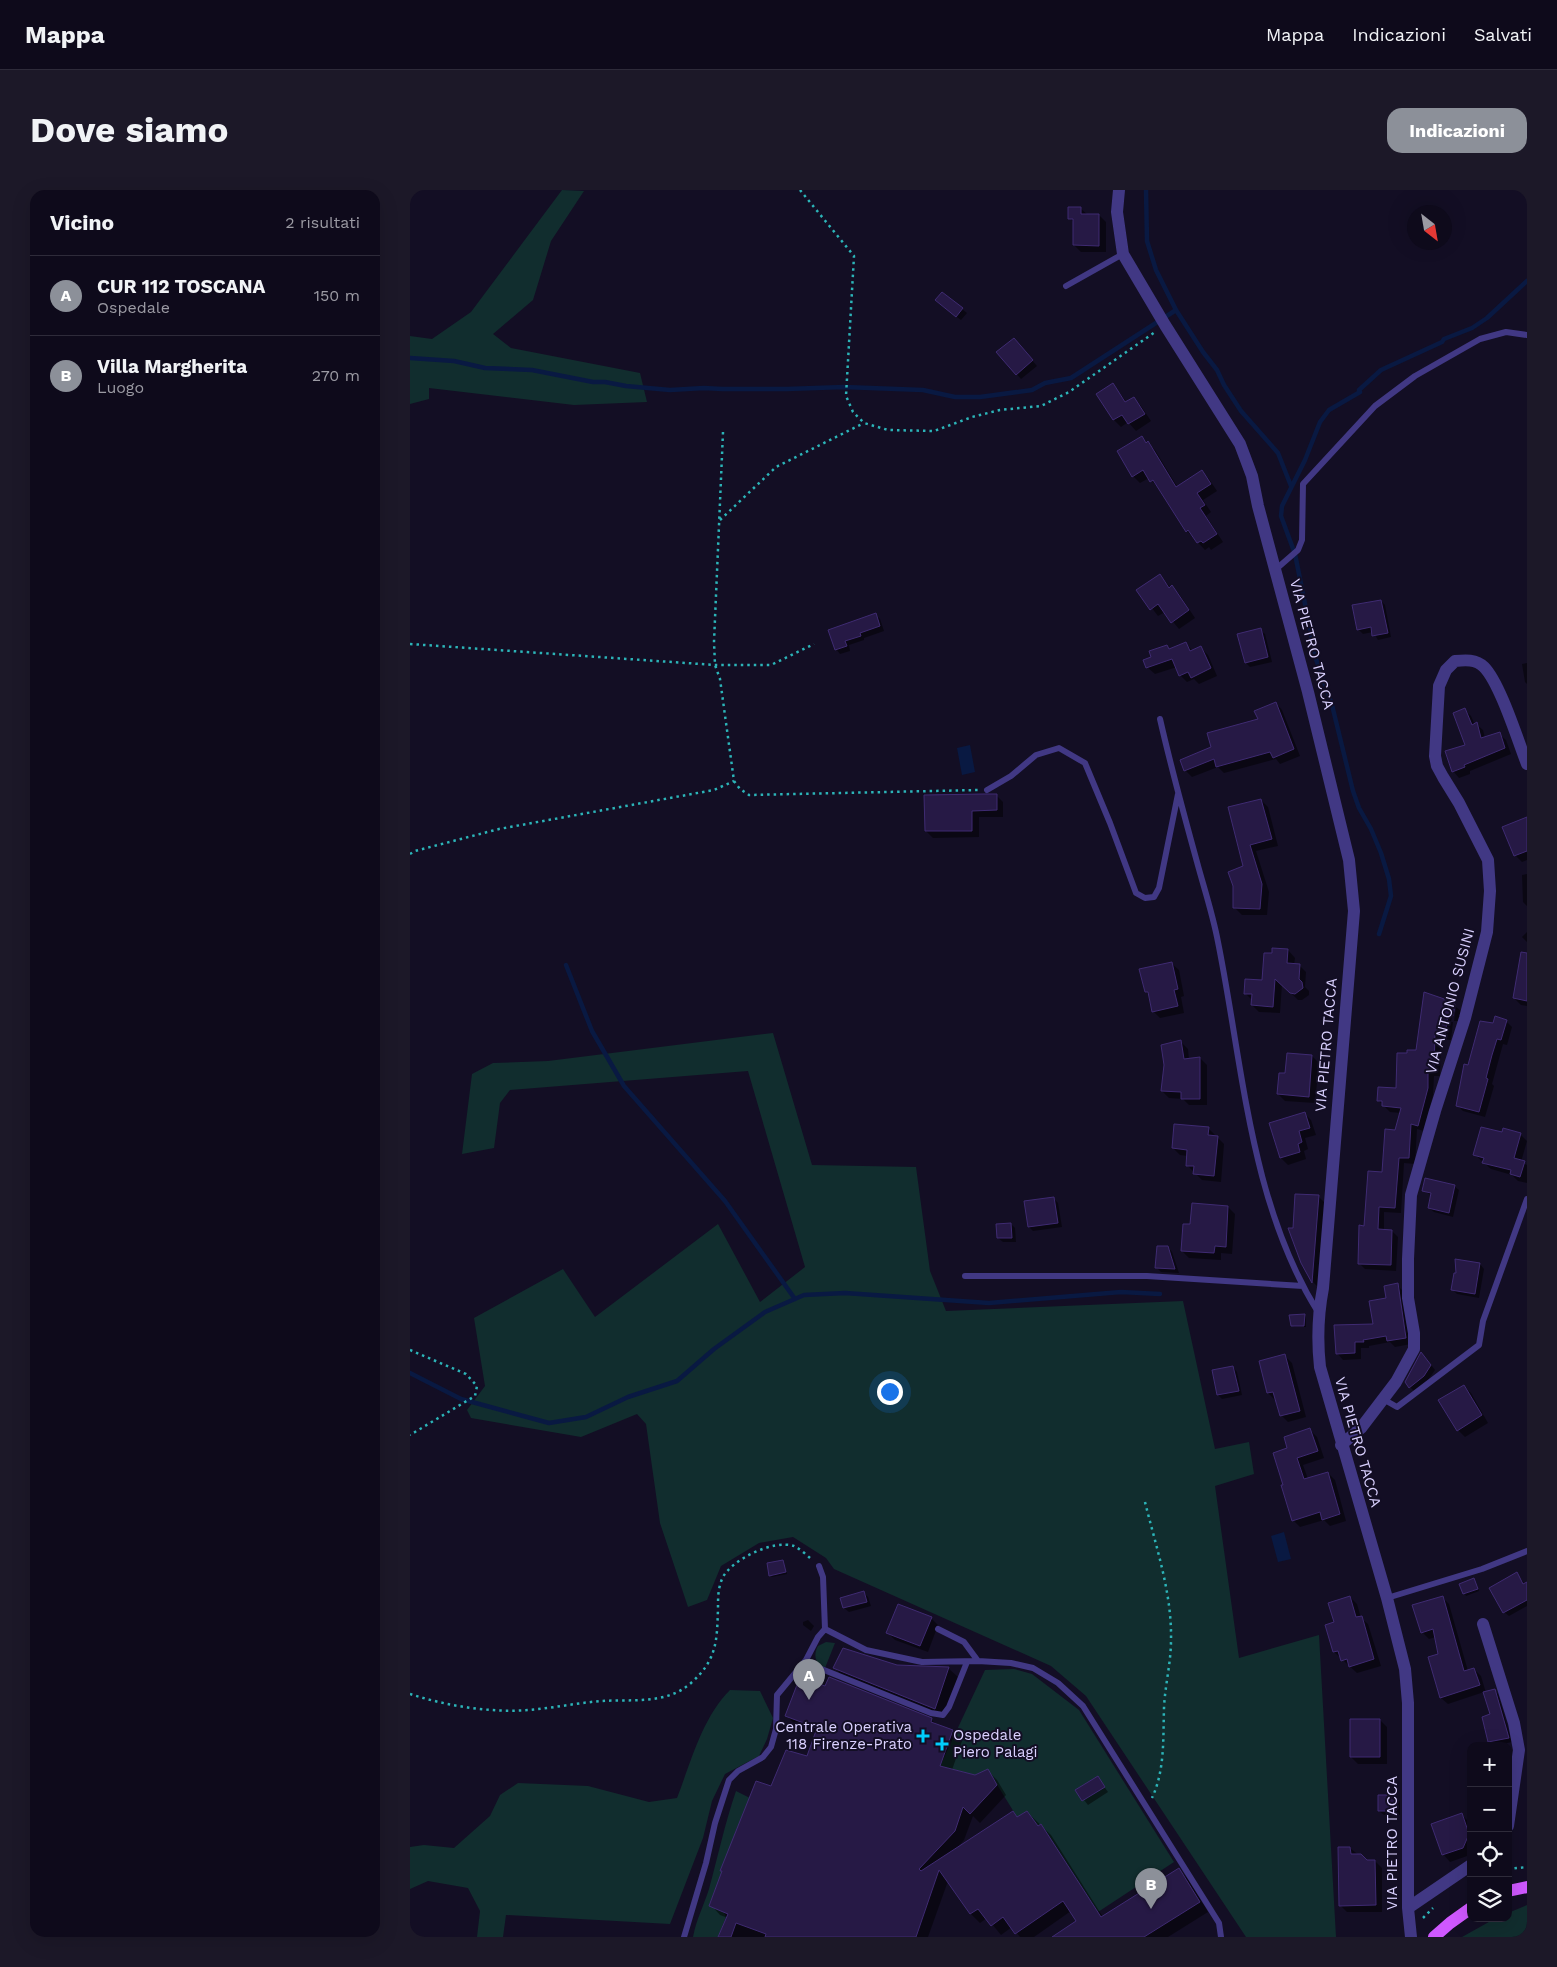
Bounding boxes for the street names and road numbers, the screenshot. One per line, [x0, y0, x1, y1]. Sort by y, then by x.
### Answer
street label: VIA PIETRO TACCA [1286, 577, 1338, 711]
street label: VIA ANTONIO SUSINI [1422, 926, 1478, 1076]
street label: VIA PIETRO TACCA [1311, 977, 1341, 1113]
street label: VIA PIETRO TACCA [1331, 1375, 1385, 1509]
street label: VIA PIETRO TACCA [1383, 1776, 1401, 1910]

